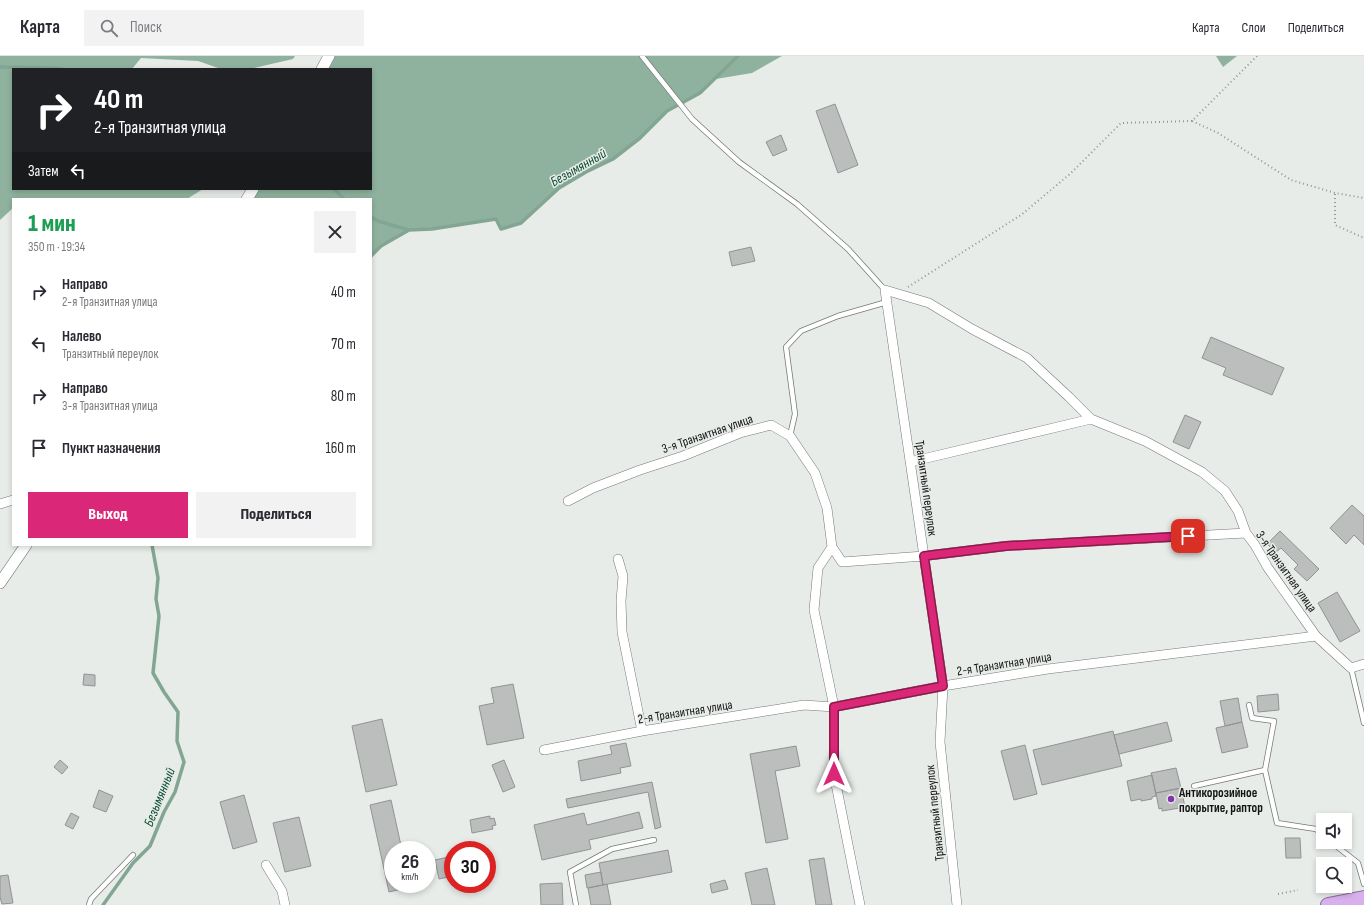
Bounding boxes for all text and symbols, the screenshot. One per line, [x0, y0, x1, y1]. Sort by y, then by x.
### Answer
search box [84, 10, 364, 46]
text: Карта [20, 16, 60, 39]
icon: search [98, 17, 120, 39]
text: Поиск [130, 18, 162, 37]
text: Карта [1192, 19, 1220, 36]
text: Слои [1242, 19, 1266, 36]
text: Поделиться [1288, 19, 1344, 36]
text: 40 m [94, 83, 143, 116]
icon: right [28, 84, 80, 136]
text: 2-я Транзитная улица [94, 117, 226, 138]
water label: Безымянный [547, 145, 609, 190]
icon: left [67, 160, 89, 182]
text: Затем [28, 162, 59, 181]
text: 1 мин [28, 209, 76, 238]
button: close [314, 211, 356, 253]
text: 350 m · 19:34 [28, 239, 85, 255]
text: Направо [62, 275, 108, 294]
icon: right [28, 281, 50, 303]
text: 40 m [331, 283, 356, 302]
text: 2-я Транзитная улица [62, 294, 158, 310]
text: Налево [62, 327, 102, 346]
icon: left [28, 333, 50, 355]
text: 70 m [331, 335, 356, 354]
text: Транзитный переулок [62, 346, 158, 362]
text: Направо [62, 379, 108, 398]
icon: right [28, 385, 50, 407]
text: 80 m [331, 387, 356, 406]
text: 3-я Транзитная улица [62, 398, 158, 414]
street label: 3-я Транзитная улица [659, 411, 755, 457]
icon: arrive [28, 437, 50, 459]
text: Пункт назначения [62, 439, 160, 458]
text: 160 m [325, 439, 356, 458]
street label: Транзитный переулок [911, 439, 941, 537]
button: Выход [28, 492, 188, 538]
button: Поделиться [196, 492, 356, 538]
pin [1171, 519, 1205, 553]
icon: arrive [1177, 525, 1199, 547]
street label: 3-я Транзитная улица [1252, 528, 1320, 615]
street label: 2-я Транзитная улица [956, 649, 1053, 679]
street label: 2-я Транзитная улица [637, 697, 734, 727]
position arrow [813, 753, 855, 795]
street label: Транзитный переулок [922, 764, 948, 862]
water label: Безымянный [140, 765, 179, 829]
place label: Антикорозийное покрытие, раптор [1178, 785, 1263, 816]
marker: Антикорозийное покрытие, раптор [1166, 794, 1176, 804]
map controls [1316, 813, 1352, 893]
button: sound [1316, 813, 1352, 849]
speed limit sign: 30 [444, 841, 496, 893]
text: 26 [401, 850, 419, 874]
button: search [1316, 857, 1352, 893]
text: km/h [401, 871, 419, 883]

